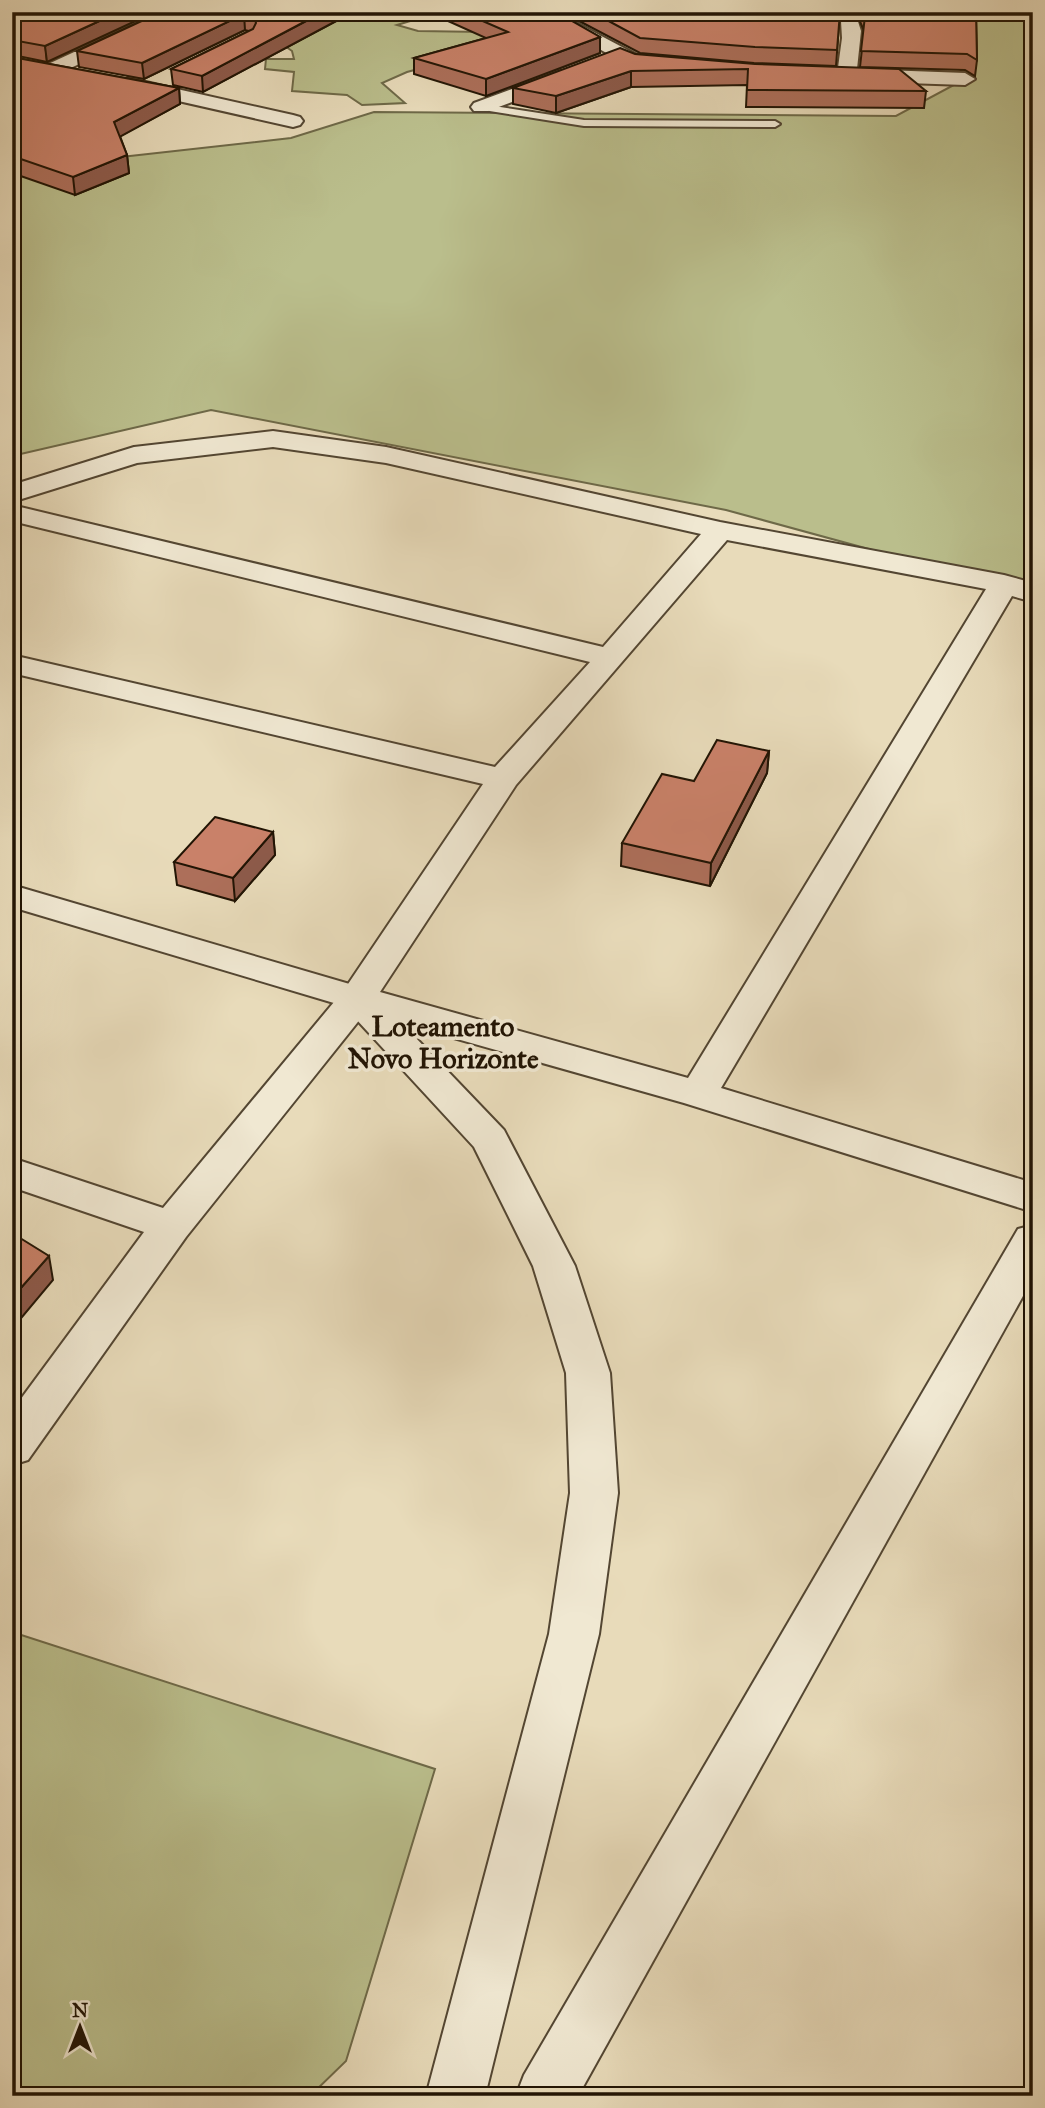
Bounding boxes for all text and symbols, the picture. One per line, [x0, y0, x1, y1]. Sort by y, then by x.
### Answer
district label: Loteamento Novo Horizonte [347, 1009, 539, 1076]
north arrow [46, 1993, 116, 2062]
text: N [72, 1999, 88, 2022]

